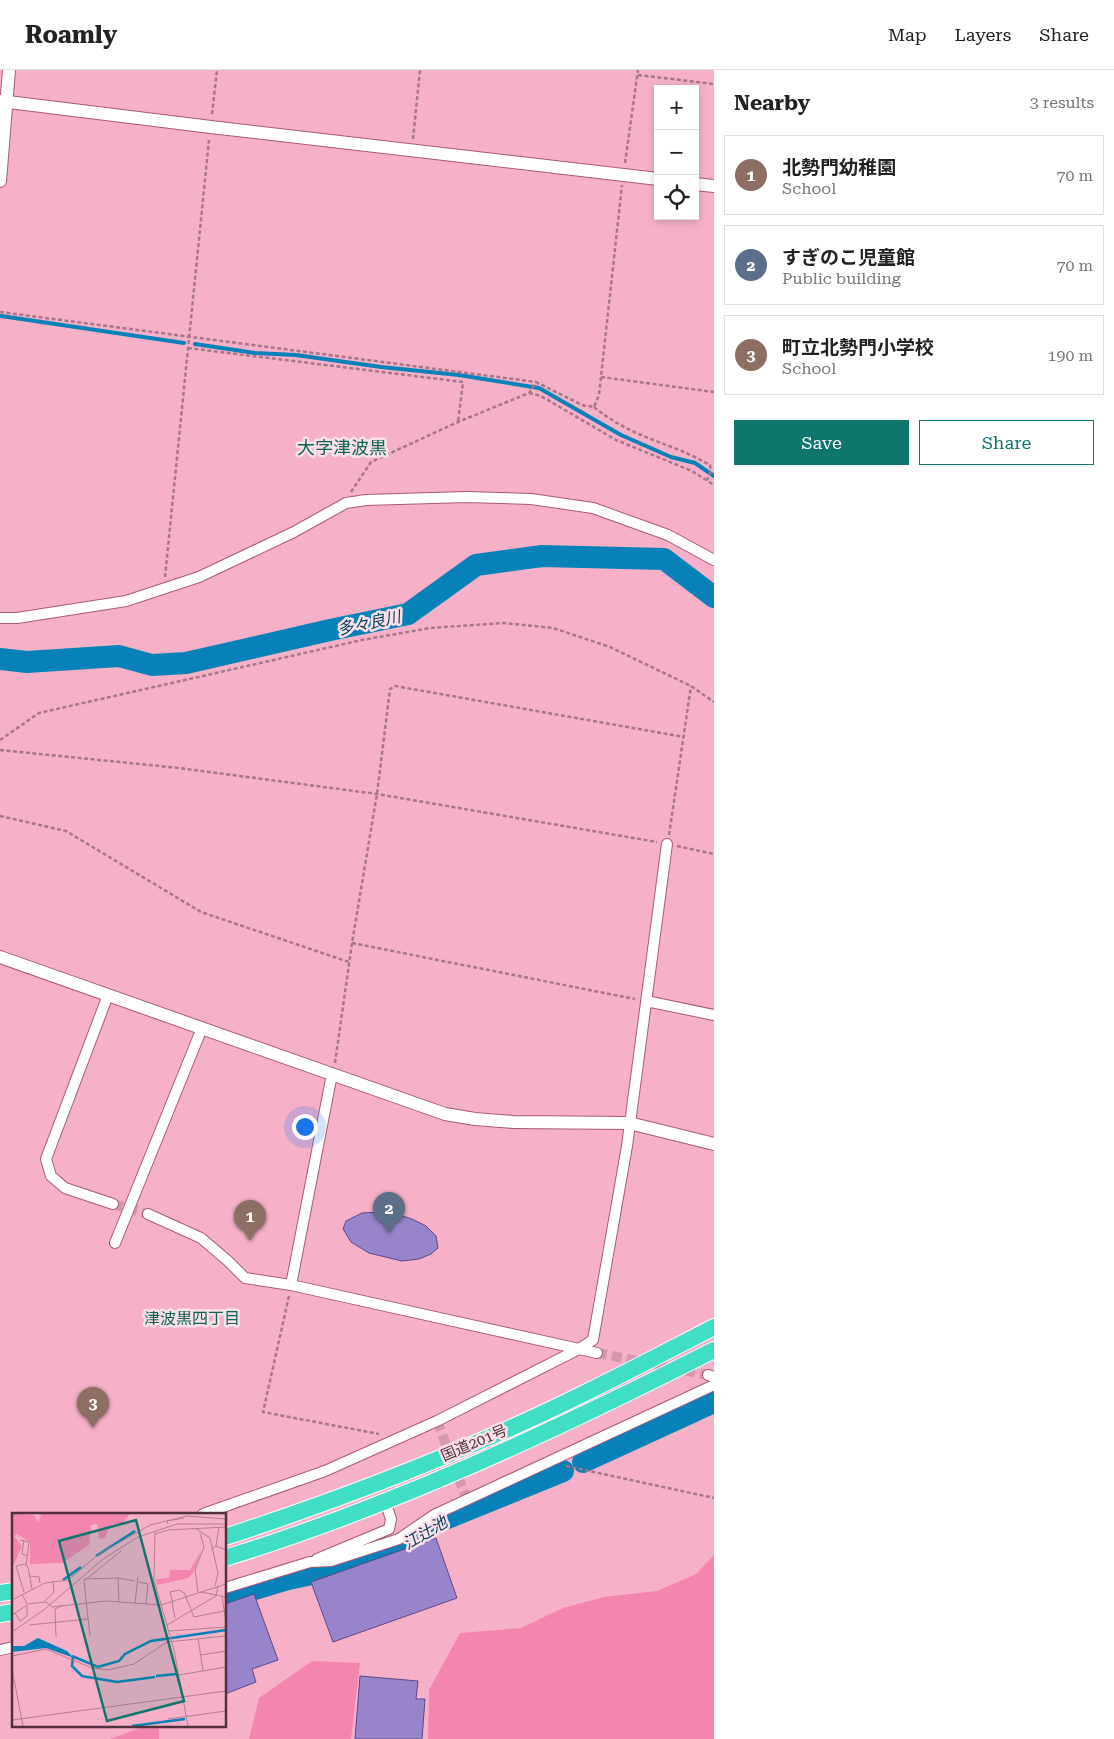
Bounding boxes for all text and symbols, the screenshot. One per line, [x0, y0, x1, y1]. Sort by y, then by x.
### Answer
text: Roamly [25, 21, 117, 49]
text: Map [888, 24, 927, 45]
text: Layers [955, 24, 1011, 45]
text: Share [1039, 24, 1089, 45]
map controls [654, 85, 699, 220]
button: + [654, 85, 699, 130]
text: Nearby [734, 91, 810, 115]
text: 3 results [1030, 93, 1094, 112]
button: − [654, 130, 699, 175]
text: 北勢門幼稚園 [782, 156, 896, 179]
text: 1 [747, 166, 755, 185]
text: 70 m [1056, 166, 1093, 185]
button: locate [654, 175, 699, 220]
text: School [782, 179, 836, 198]
text: すぎのこ児童館 [782, 246, 915, 269]
text: 2 [747, 256, 755, 275]
text: 70 m [1056, 256, 1093, 275]
text: Public building [782, 269, 901, 288]
text: 町立北勢門小学校 [782, 336, 934, 359]
text: 3 [747, 346, 755, 365]
text: 190 m [1047, 346, 1093, 365]
text: School [782, 359, 836, 378]
button: Save [734, 420, 909, 465]
button: Share [919, 420, 1094, 465]
district label: 大字津波黒 [297, 437, 387, 458]
water label: 多々良川 [336, 607, 404, 639]
your location [292, 1114, 318, 1140]
pin: 2 [373, 1192, 405, 1233]
pin: 1 [234, 1200, 266, 1241]
district label: 津波黒四丁目 [144, 1309, 240, 1328]
pin: 3 [77, 1387, 109, 1428]
street label: 国道201号 [438, 1421, 510, 1465]
water label: 江辻池 [400, 1511, 452, 1554]
inset map [12, 1513, 226, 1726]

